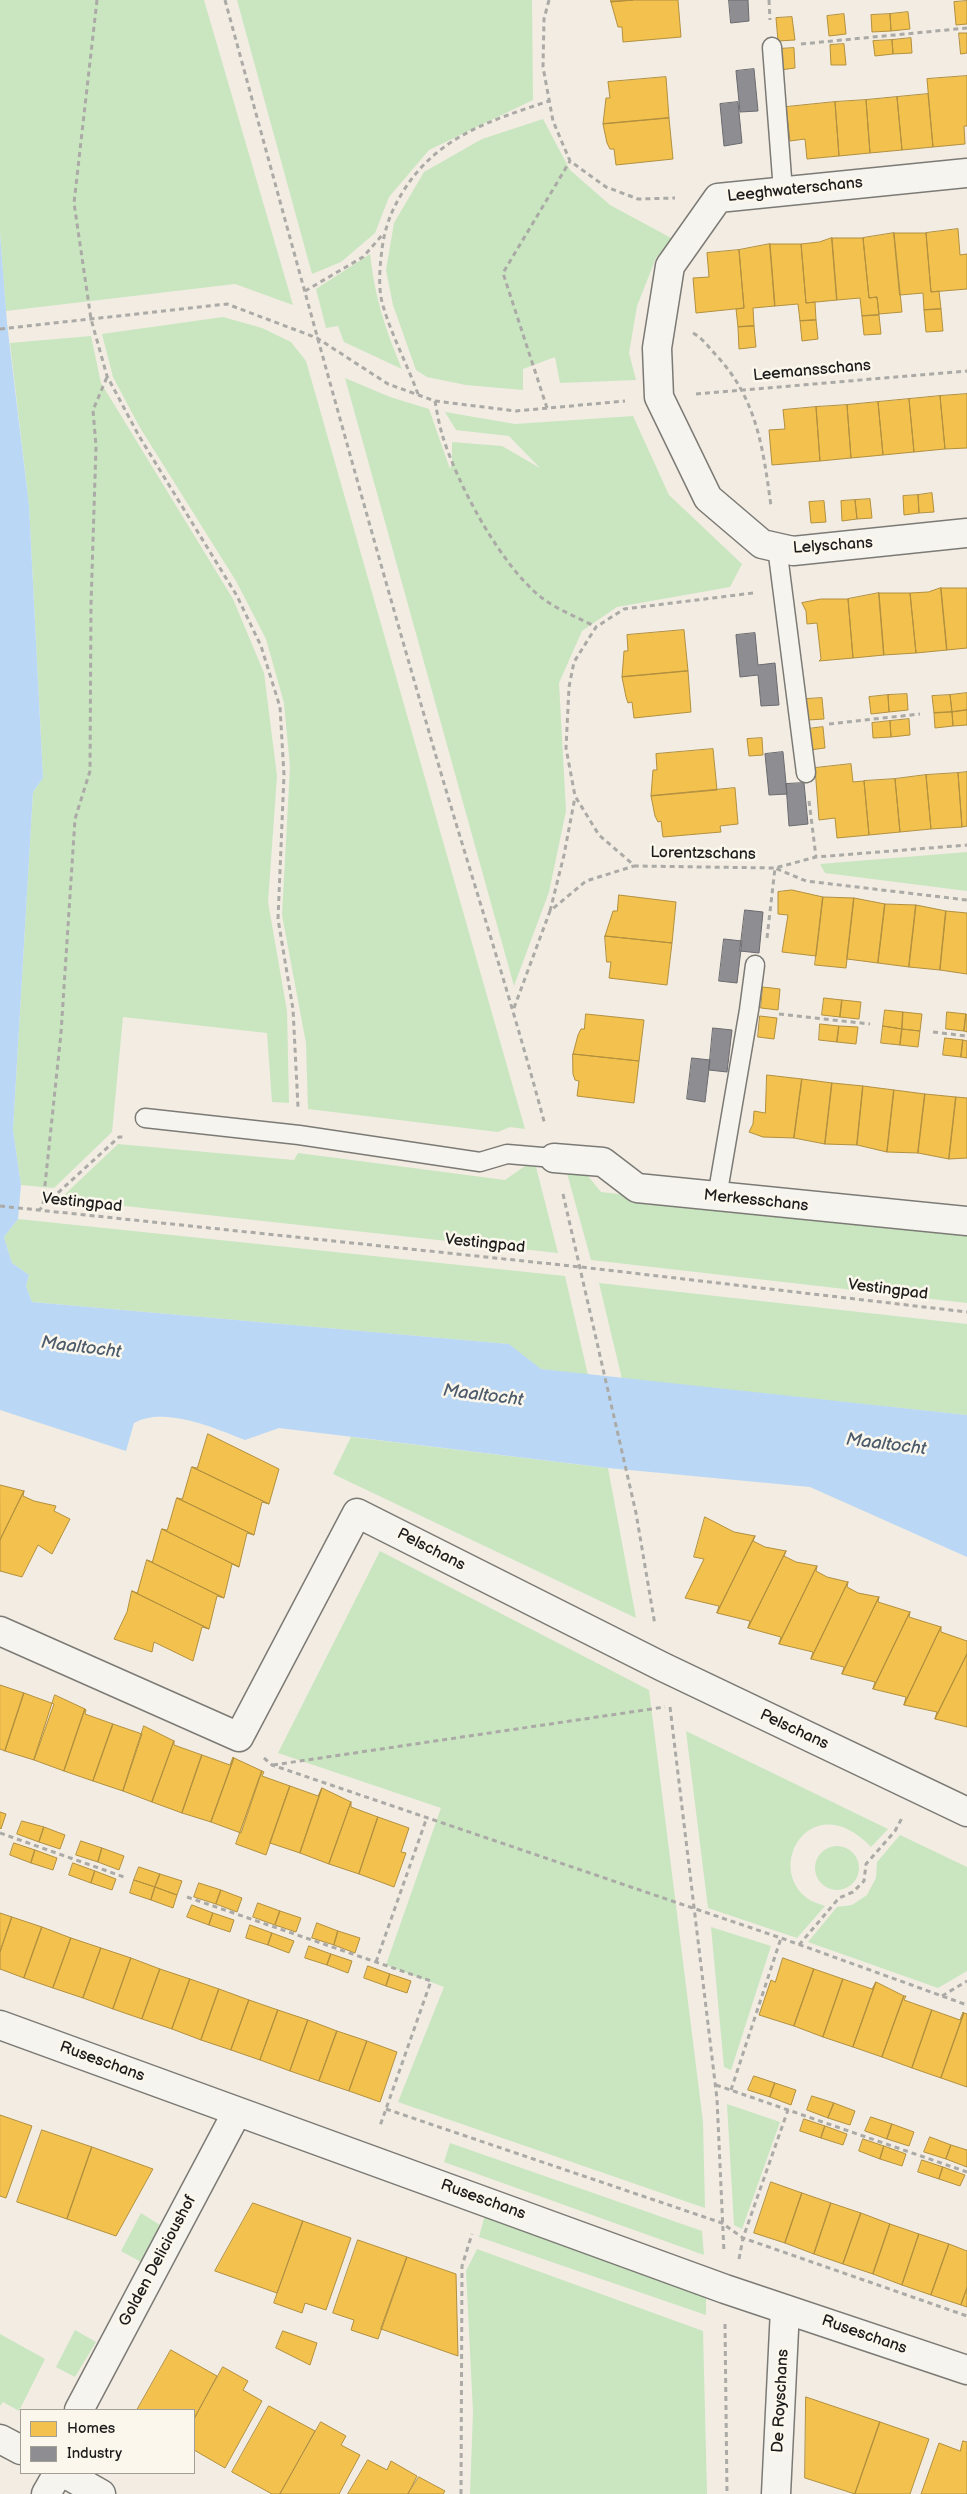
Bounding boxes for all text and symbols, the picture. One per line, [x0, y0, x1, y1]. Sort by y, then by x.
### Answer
street label: Leeghwaterschans [726, 173, 864, 207]
street label: Leemansschans [752, 356, 872, 386]
street label: Lelyschans [792, 534, 874, 558]
street label: Lorentzschans [650, 843, 756, 865]
street label: Merkesschans [703, 1186, 809, 1216]
street label: Vestingpad [41, 1189, 123, 1217]
street label: Vestingpad [444, 1230, 526, 1258]
street label: Vestingpad [847, 1276, 929, 1304]
water label: Maaltocht [40, 1332, 122, 1364]
water label: Maaltocht [442, 1380, 524, 1412]
water label: Maaltocht [845, 1429, 927, 1461]
street label: Pelschans [394, 1525, 468, 1575]
street label: Pelschans [757, 1706, 831, 1754]
street label: Ruseschans [57, 2038, 147, 2086]
street label: Ruseschans [438, 2176, 528, 2224]
street label: Golden Delicioushof [115, 2192, 201, 2330]
street label: Ruseschans [819, 2311, 909, 2359]
street label: De Royschans [769, 2349, 793, 2453]
legend [20, 2409, 195, 2474]
text: Homes [67, 2419, 115, 2438]
text: Industry [67, 2444, 122, 2463]

